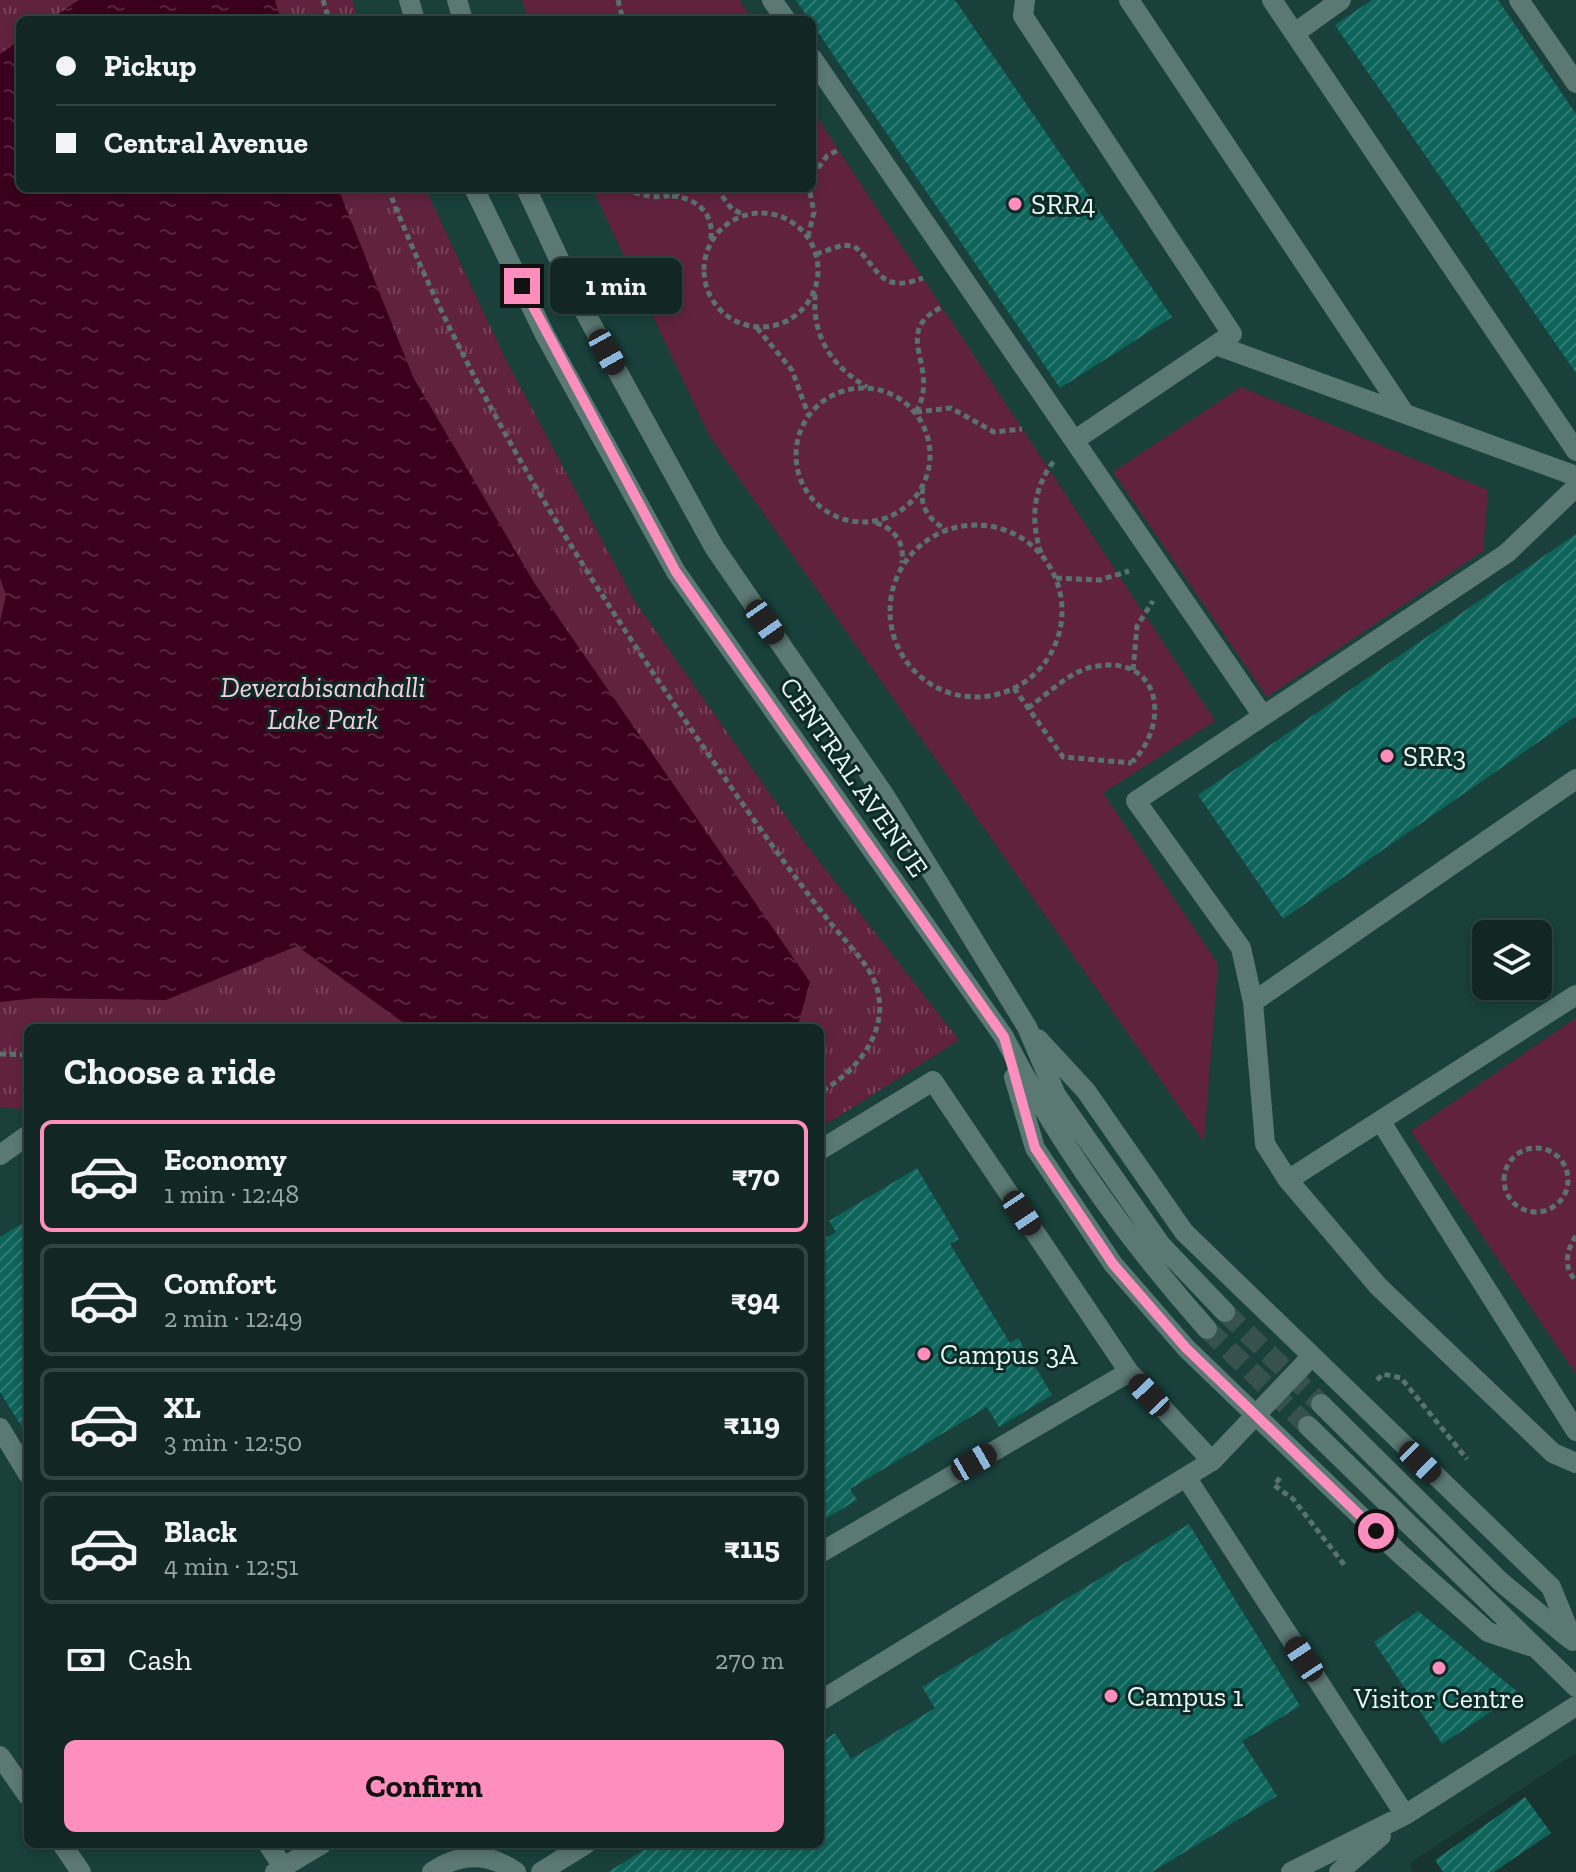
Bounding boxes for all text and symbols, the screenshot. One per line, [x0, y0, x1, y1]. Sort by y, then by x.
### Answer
text: Pickup [104, 48, 196, 84]
text: Central Avenue [104, 125, 308, 161]
place label: SRR4 [1031, 188, 1096, 221]
marker: SRR4 [1006, 195, 1024, 213]
callout: 1 min [550, 258, 682, 314]
route end [504, 268, 540, 304]
text: 1 min [585, 270, 647, 302]
car [585, 325, 629, 379]
car [741, 595, 789, 649]
park label: Deverabisanahalli Lake Park [221, 671, 425, 736]
street label: CENTRAL AVENUE [773, 671, 935, 883]
place label: SRR3 [1403, 740, 1466, 773]
marker: SRR3 [1378, 747, 1396, 765]
map controls [1472, 920, 1552, 1000]
button: layers [1472, 920, 1552, 1000]
text: Choose a ride [64, 1050, 276, 1093]
icon: car [68, 1140, 140, 1212]
text: Economy [164, 1142, 287, 1178]
text: ₹70 [732, 1158, 780, 1194]
text: 1 min · 12:48 [164, 1178, 299, 1210]
car [999, 1186, 1045, 1240]
icon: car [68, 1264, 140, 1336]
text: Comfort [164, 1266, 276, 1302]
text: ₹94 [731, 1282, 780, 1318]
text: 2 min · 12:49 [164, 1302, 302, 1334]
place label: Campus 3A [940, 1338, 1078, 1371]
marker: Campus 3A [915, 1345, 933, 1363]
car [1124, 1369, 1174, 1421]
icon: car [68, 1388, 140, 1460]
text: XL [164, 1390, 201, 1426]
text: ₹119 [724, 1406, 780, 1442]
text: 3 min · 12:50 [164, 1426, 302, 1458]
car [1394, 1437, 1446, 1487]
car [947, 1440, 1001, 1484]
icon: car [68, 1512, 140, 1584]
route start [1358, 1513, 1394, 1549]
text: Black [164, 1514, 237, 1550]
text: ₹115 [724, 1530, 780, 1566]
text: 4 min · 12:51 [164, 1550, 299, 1582]
car [1281, 1632, 1327, 1686]
icon: cash [64, 1638, 108, 1682]
text: Cash [128, 1642, 192, 1678]
text: 270 m [715, 1644, 784, 1676]
marker: Visitor Centre [1430, 1659, 1448, 1677]
place label: Campus 1 [1127, 1680, 1244, 1713]
place label: Visitor Centre [1353, 1682, 1524, 1715]
marker: Campus 1 [1102, 1687, 1120, 1705]
button: Confirm [64, 1740, 784, 1832]

